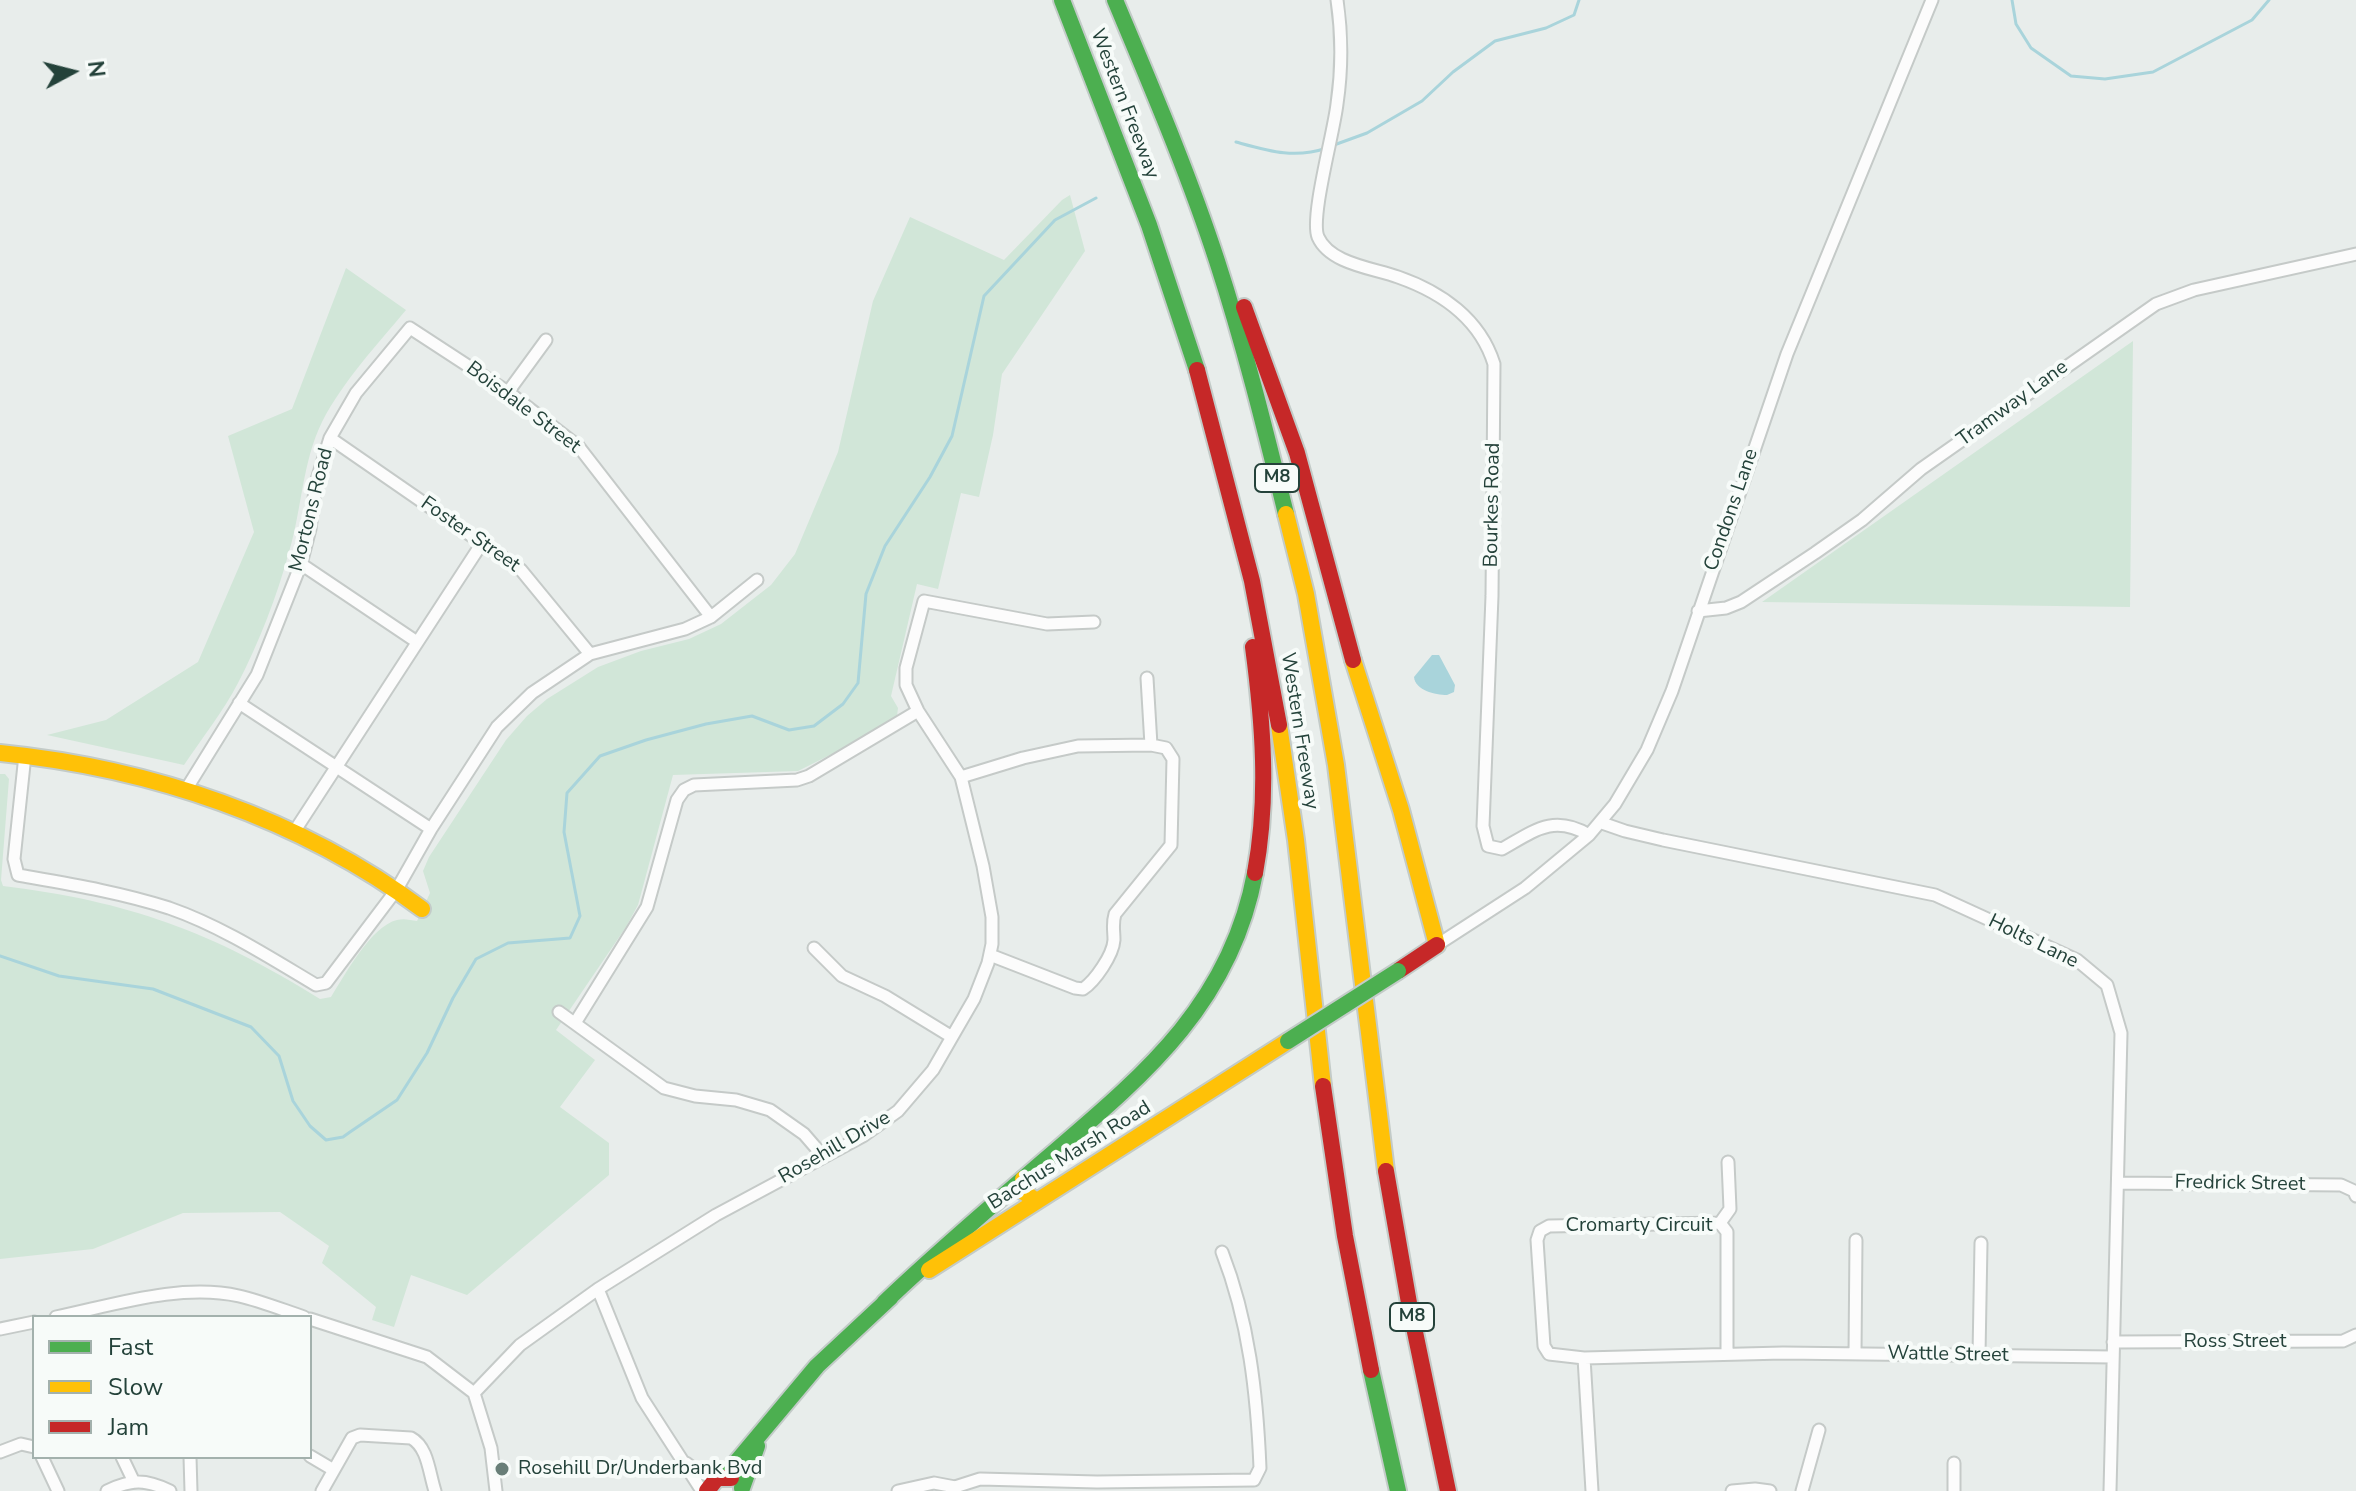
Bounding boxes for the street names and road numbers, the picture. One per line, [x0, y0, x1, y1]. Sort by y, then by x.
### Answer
street label: Western Freeway [1084, 26, 1164, 182]
street label: Tramway Lane [1953, 356, 2073, 452]
street label: Boisdale Street [461, 357, 585, 459]
street label: Bourkes Road [1480, 442, 1506, 568]
street label: Mortons Road [285, 446, 339, 574]
street label: Condons Lane [1700, 446, 1764, 574]
road number: M8 [1255, 464, 1299, 492]
street label: Foster Street [416, 492, 524, 578]
street label: Western Freeway [1275, 651, 1323, 811]
street label: Holts Lane [1984, 910, 2082, 974]
street label: Bacchus Marsh Road [984, 1096, 1156, 1216]
street label: Rosehill Drive [775, 1106, 895, 1190]
street label: Fredrick Street [2174, 1171, 2306, 1197]
street label: Cromarty Circuit [1566, 1214, 1712, 1238]
road number: M8 [1390, 1303, 1434, 1331]
street label: Ross Street [2183, 1330, 2287, 1354]
street label: Wattle Street [1887, 1342, 2009, 1368]

